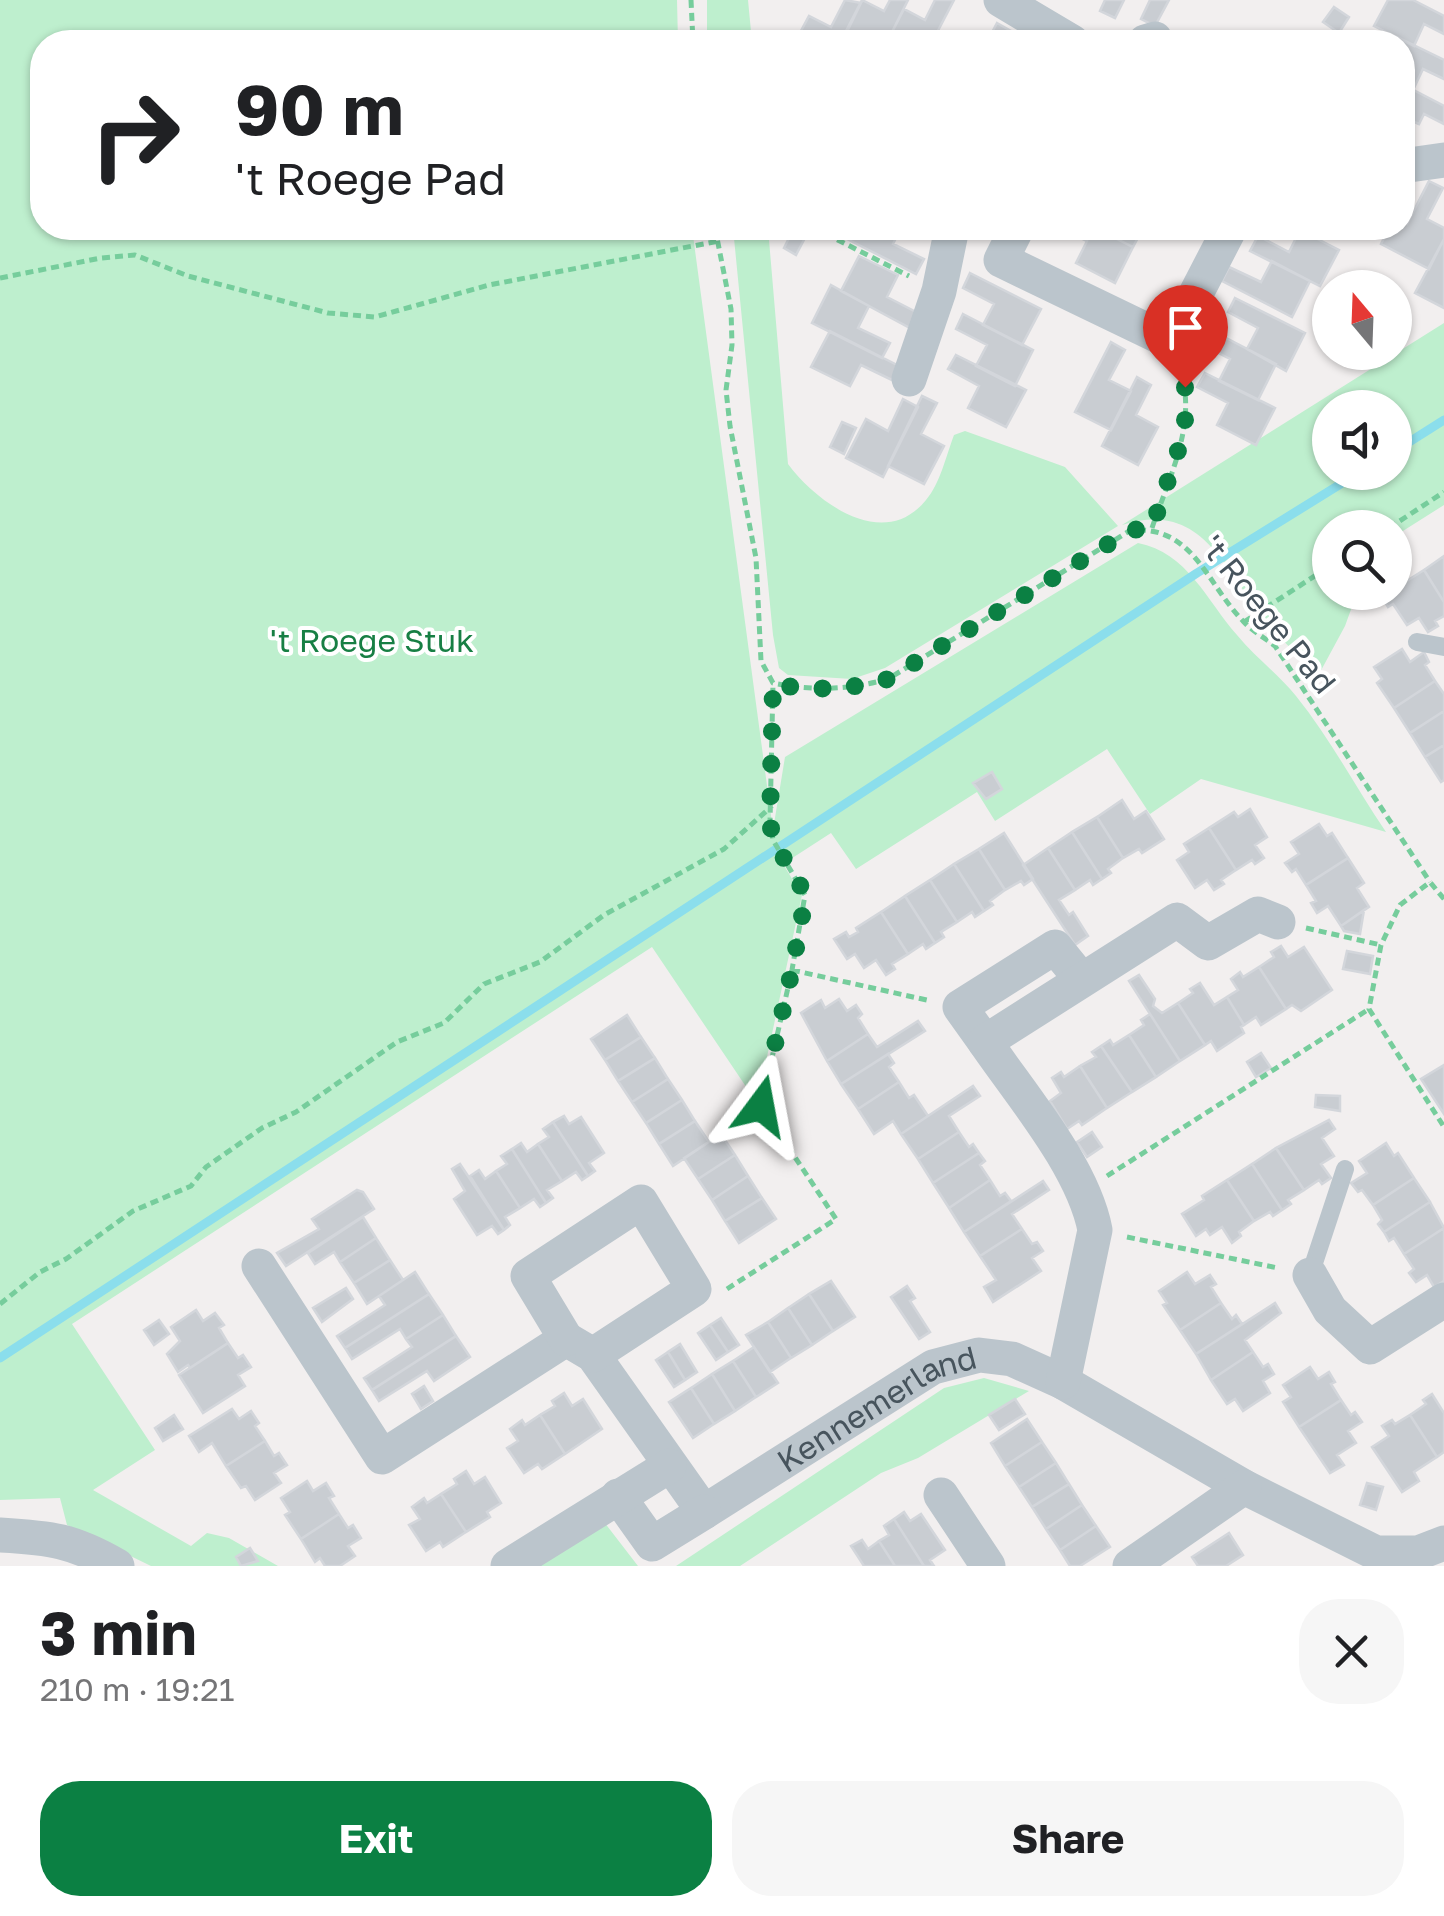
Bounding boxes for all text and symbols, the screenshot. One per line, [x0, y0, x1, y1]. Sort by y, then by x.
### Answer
text: 90 m [235, 66, 404, 150]
icon: right [70, 70, 200, 200]
text: 't Roege Pad [235, 151, 506, 205]
north arrow [1312, 270, 1412, 370]
map controls [1312, 270, 1412, 610]
pin [1143, 285, 1228, 388]
icon: arrive [1158, 300, 1213, 355]
button: sound [1312, 390, 1412, 490]
button: search [1312, 510, 1412, 610]
street label: 't Roege Pad [1194, 527, 1344, 701]
park label: 't Roege Stuk [270, 621, 474, 659]
position arrow [709, 1054, 813, 1158]
street label: Kennemerland [770, 1337, 980, 1480]
text: 3 min [40, 1596, 197, 1668]
button: close [1299, 1599, 1404, 1704]
text: 210 m · 19:21 [40, 1670, 234, 1708]
button: Exit [40, 1781, 712, 1896]
button: Share [732, 1781, 1404, 1896]

